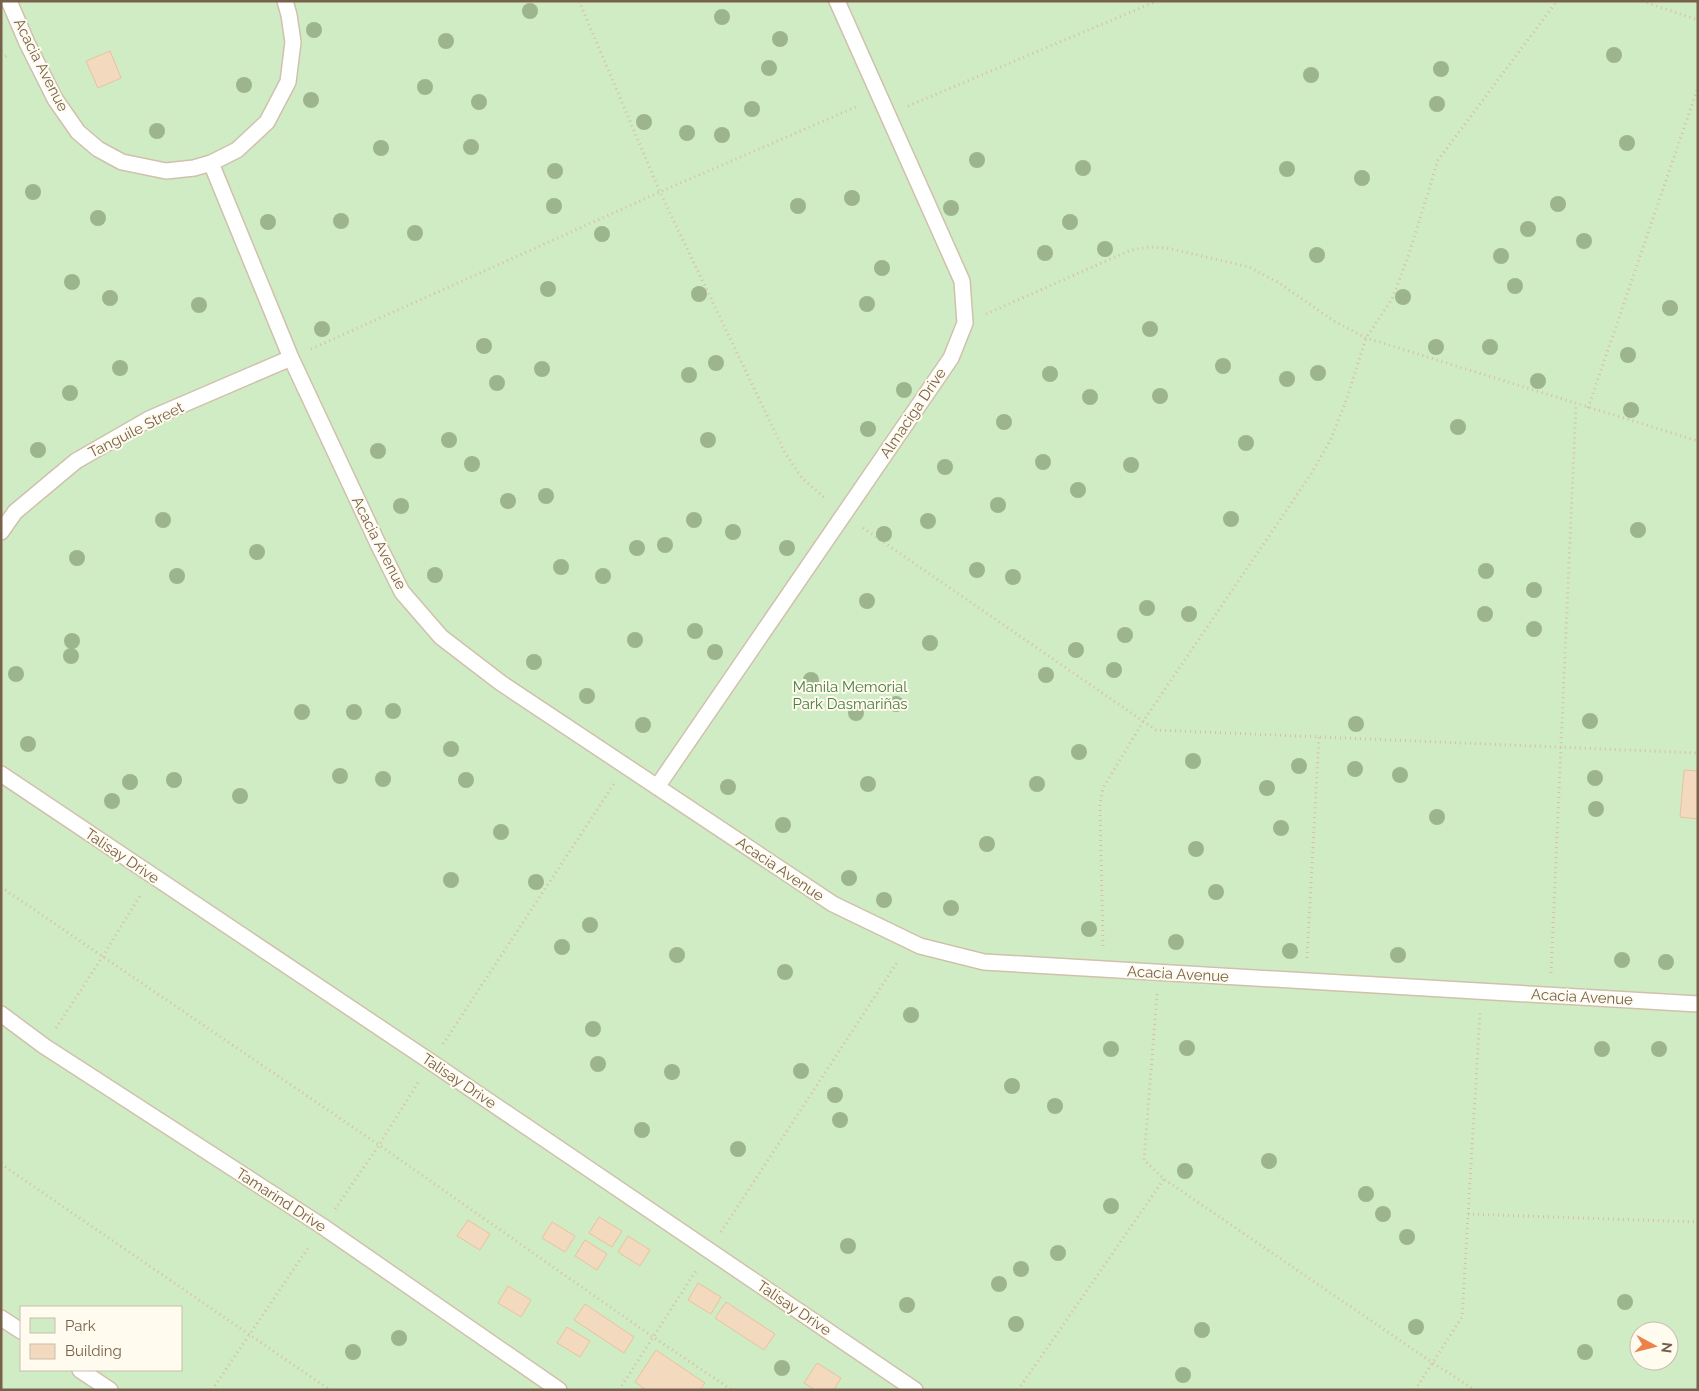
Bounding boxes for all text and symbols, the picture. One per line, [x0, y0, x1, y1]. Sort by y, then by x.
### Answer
street label: Acacia Avenue [10, 15, 72, 115]
street label: Almaciga Drive [876, 364, 950, 461]
street label: Tanguile Street [85, 398, 187, 462]
street label: Acacia Avenue [348, 493, 410, 593]
park label: Manila Memorial Park Dasmariñas [792, 678, 908, 713]
street label: Talisay Drive [81, 825, 163, 888]
street label: Acacia Avenue [733, 833, 827, 905]
street label: Acacia Avenue [1127, 962, 1230, 986]
street label: Acacia Avenue [1531, 985, 1634, 1009]
street label: Talisay Drive [418, 1050, 500, 1113]
street label: Tamarind Drive [233, 1164, 330, 1236]
street label: Talisay Drive [753, 1277, 835, 1340]
legend [20, 1306, 182, 1371]
text: Park [65, 1317, 96, 1335]
north arrow [1629, 1321, 1679, 1371]
text: N [1658, 1341, 1675, 1354]
text: Building [65, 1342, 122, 1360]

